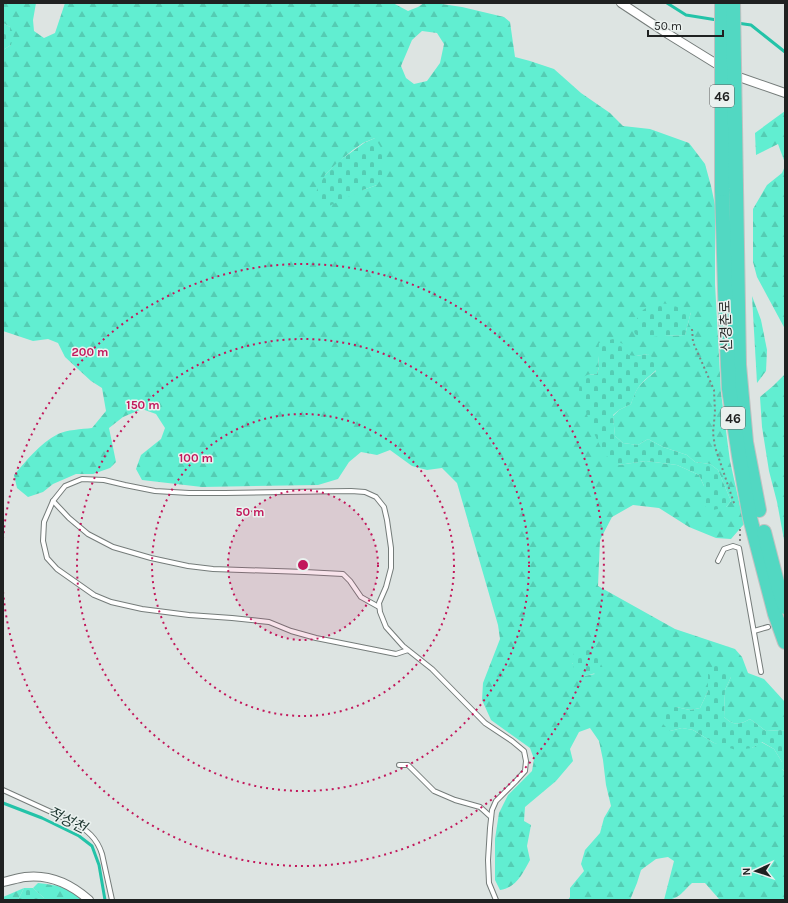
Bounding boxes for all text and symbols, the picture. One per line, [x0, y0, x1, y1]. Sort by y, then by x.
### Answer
scale bar [648, 12, 723, 38]
text: 50 m [654, 19, 682, 33]
road number: 46 [710, 85, 734, 107]
street label: 신경춘로 [717, 300, 735, 352]
text: 200 m [72, 345, 108, 359]
text: 150 m [126, 398, 160, 412]
road number: 46 [721, 407, 745, 429]
text: 100 m [179, 451, 213, 465]
text: 50 m [236, 505, 265, 519]
centre of rings [296, 558, 310, 572]
water label: 적성천 [44, 803, 92, 838]
north arrow [736, 851, 776, 891]
text: N [740, 867, 753, 876]

